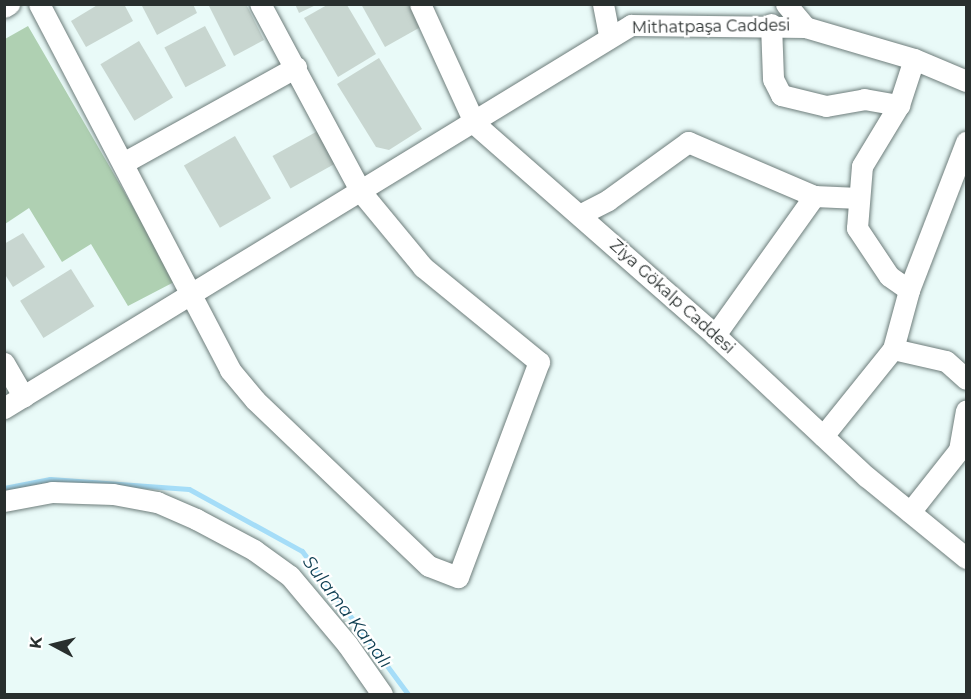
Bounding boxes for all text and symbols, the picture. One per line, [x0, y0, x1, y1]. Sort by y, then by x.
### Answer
street label: Mithatpaşa Caddesi [632, 16, 790, 38]
street label: Ziya Gökalp Caddesi [606, 236, 738, 358]
water label: Sulama Kanalı [298, 552, 396, 672]
north arrow [24, 615, 84, 675]
text: K [25, 636, 46, 650]

